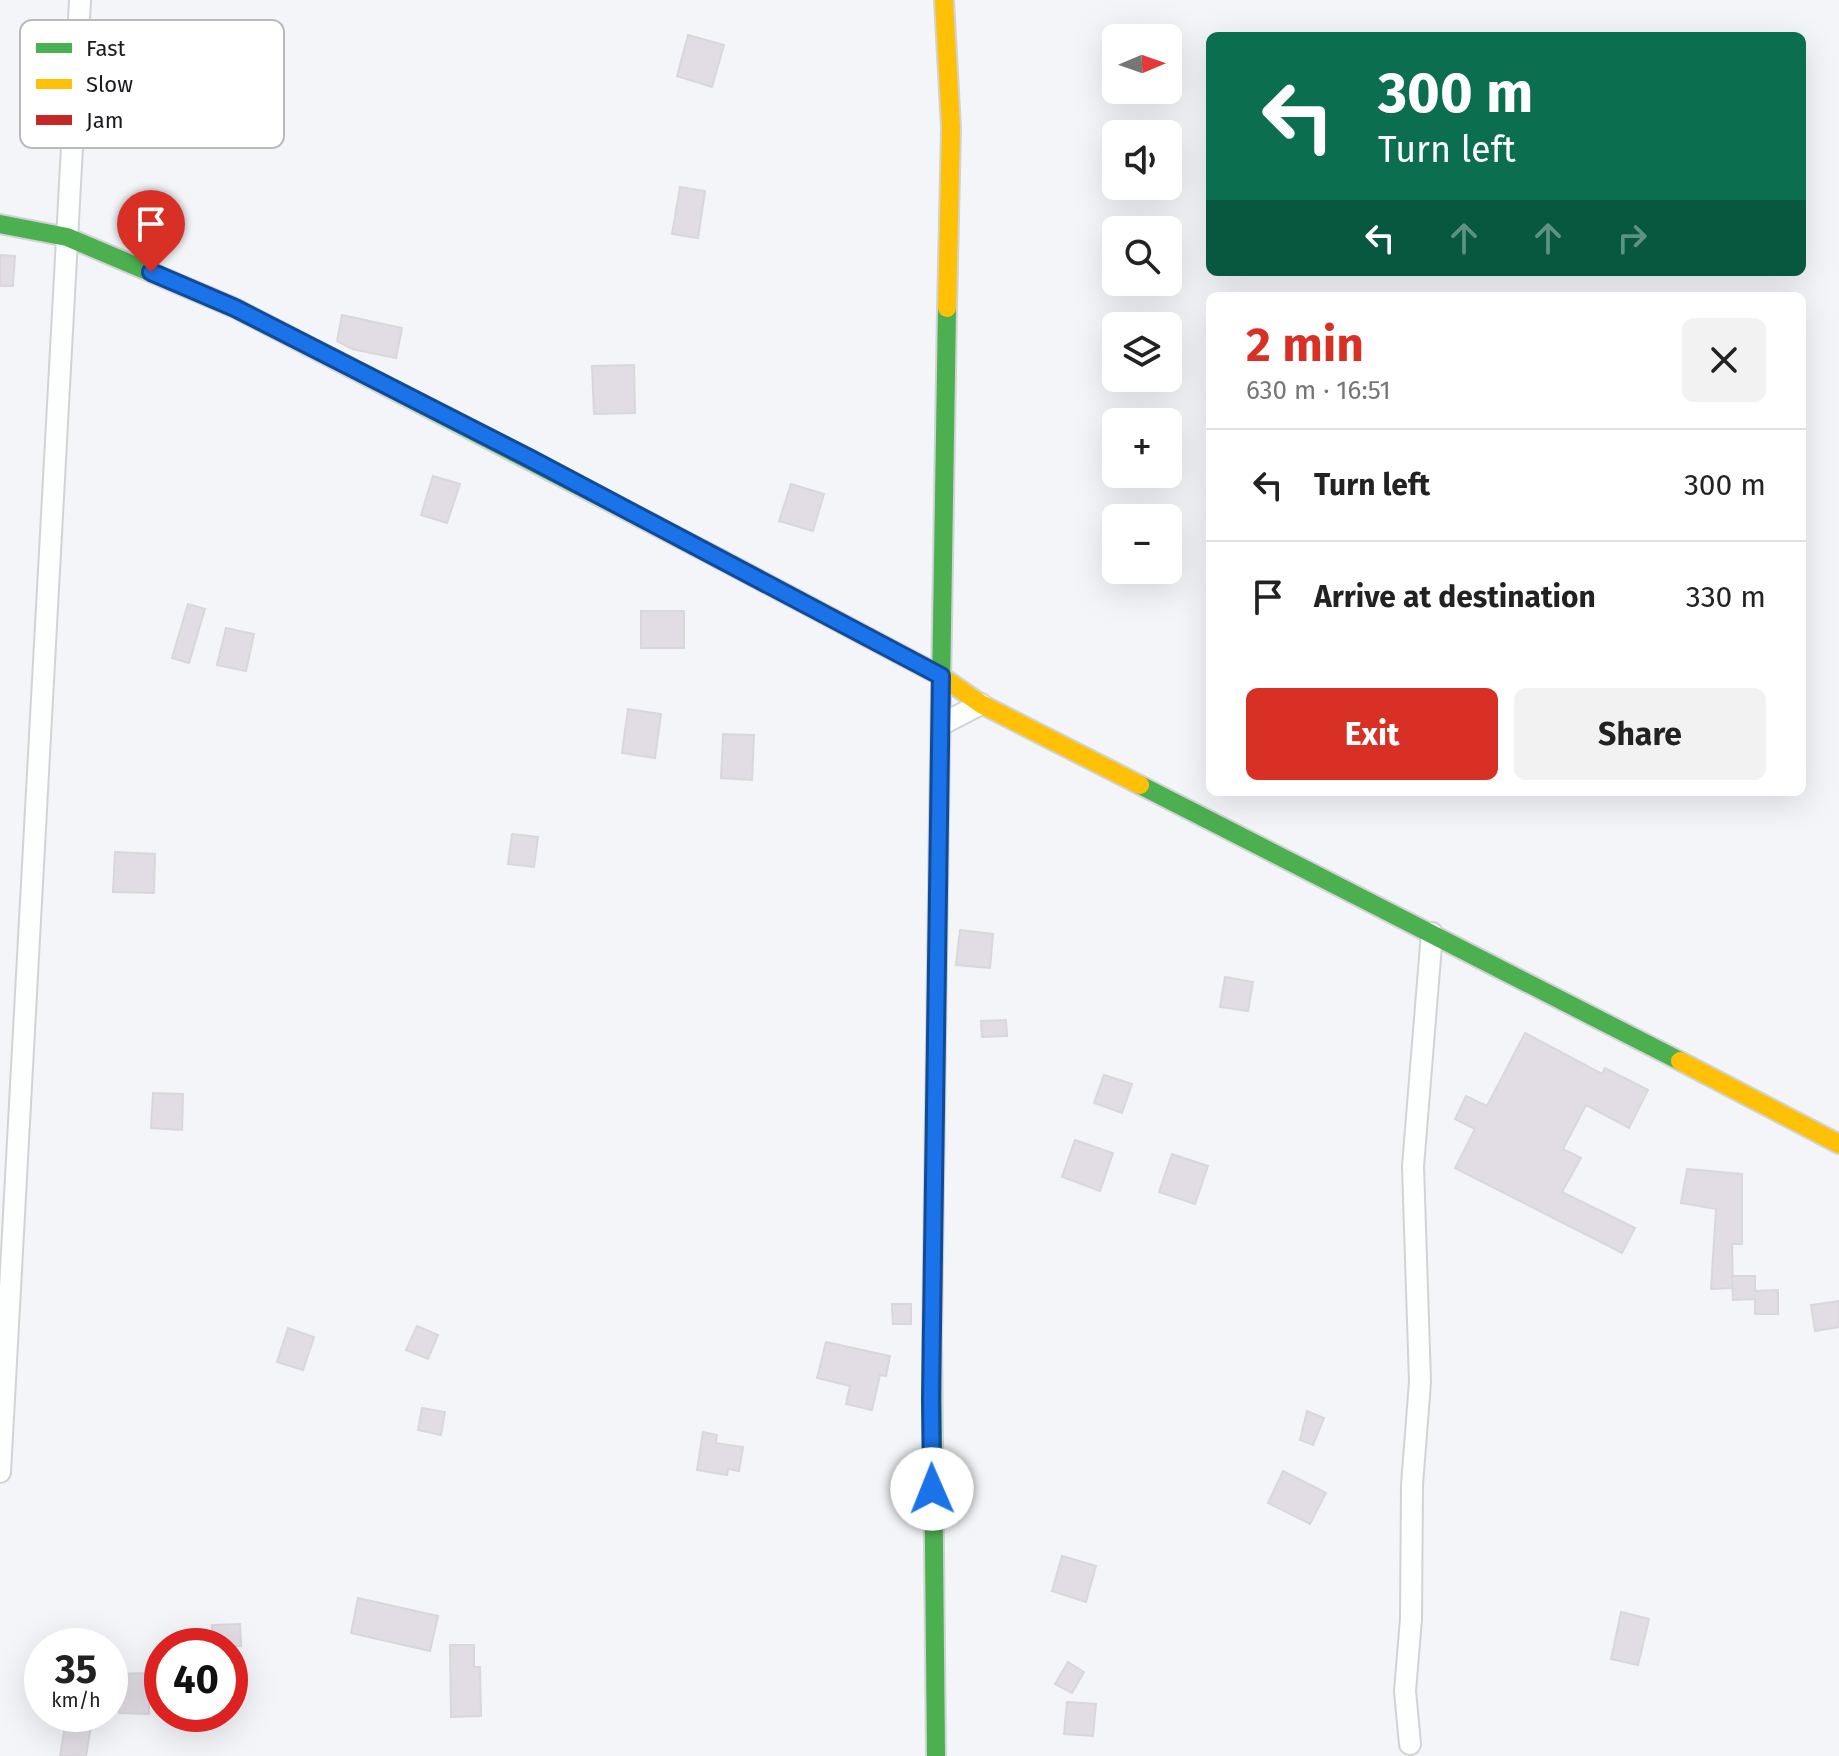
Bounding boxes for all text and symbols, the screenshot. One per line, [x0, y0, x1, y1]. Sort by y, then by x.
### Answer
legend [20, 20, 284, 148]
north arrow [1102, 24, 1182, 104]
map controls [1102, 24, 1182, 584]
text: Fast [86, 35, 126, 62]
text: 300 m [1378, 60, 1533, 127]
icon: left [1246, 64, 1350, 168]
text: Slow [86, 71, 133, 98]
text: Jam [86, 107, 124, 134]
button: sound [1102, 120, 1182, 200]
text: Turn left [1378, 128, 1516, 172]
pin [117, 190, 185, 272]
icon: arrive [129, 202, 173, 246]
button: search [1102, 216, 1182, 296]
icon: left [1358, 216, 1402, 260]
icon: ahead [1442, 216, 1486, 260]
icon: ahead [1526, 216, 1570, 260]
icon: right [1610, 216, 1654, 260]
button: layers [1102, 312, 1182, 392]
text: 2 min [1246, 316, 1364, 374]
button: close [1682, 318, 1766, 402]
text: 630 m · 16:51 [1246, 375, 1391, 406]
button: + [1102, 408, 1182, 488]
icon: left [1246, 463, 1290, 507]
text: Turn left [1314, 467, 1430, 503]
text: 300 m [1684, 467, 1766, 503]
button: − [1102, 504, 1182, 584]
icon: arrive [1246, 575, 1290, 619]
text: Arrive at destination [1314, 579, 1596, 615]
text: 330 m [1686, 579, 1766, 615]
button: Exit [1246, 688, 1498, 780]
button: Share [1514, 688, 1766, 780]
position arrow [890, 1447, 974, 1531]
speed limit sign: 40 [144, 1628, 248, 1732]
text: 35 [55, 1646, 97, 1694]
text: km/h [51, 1688, 101, 1712]

